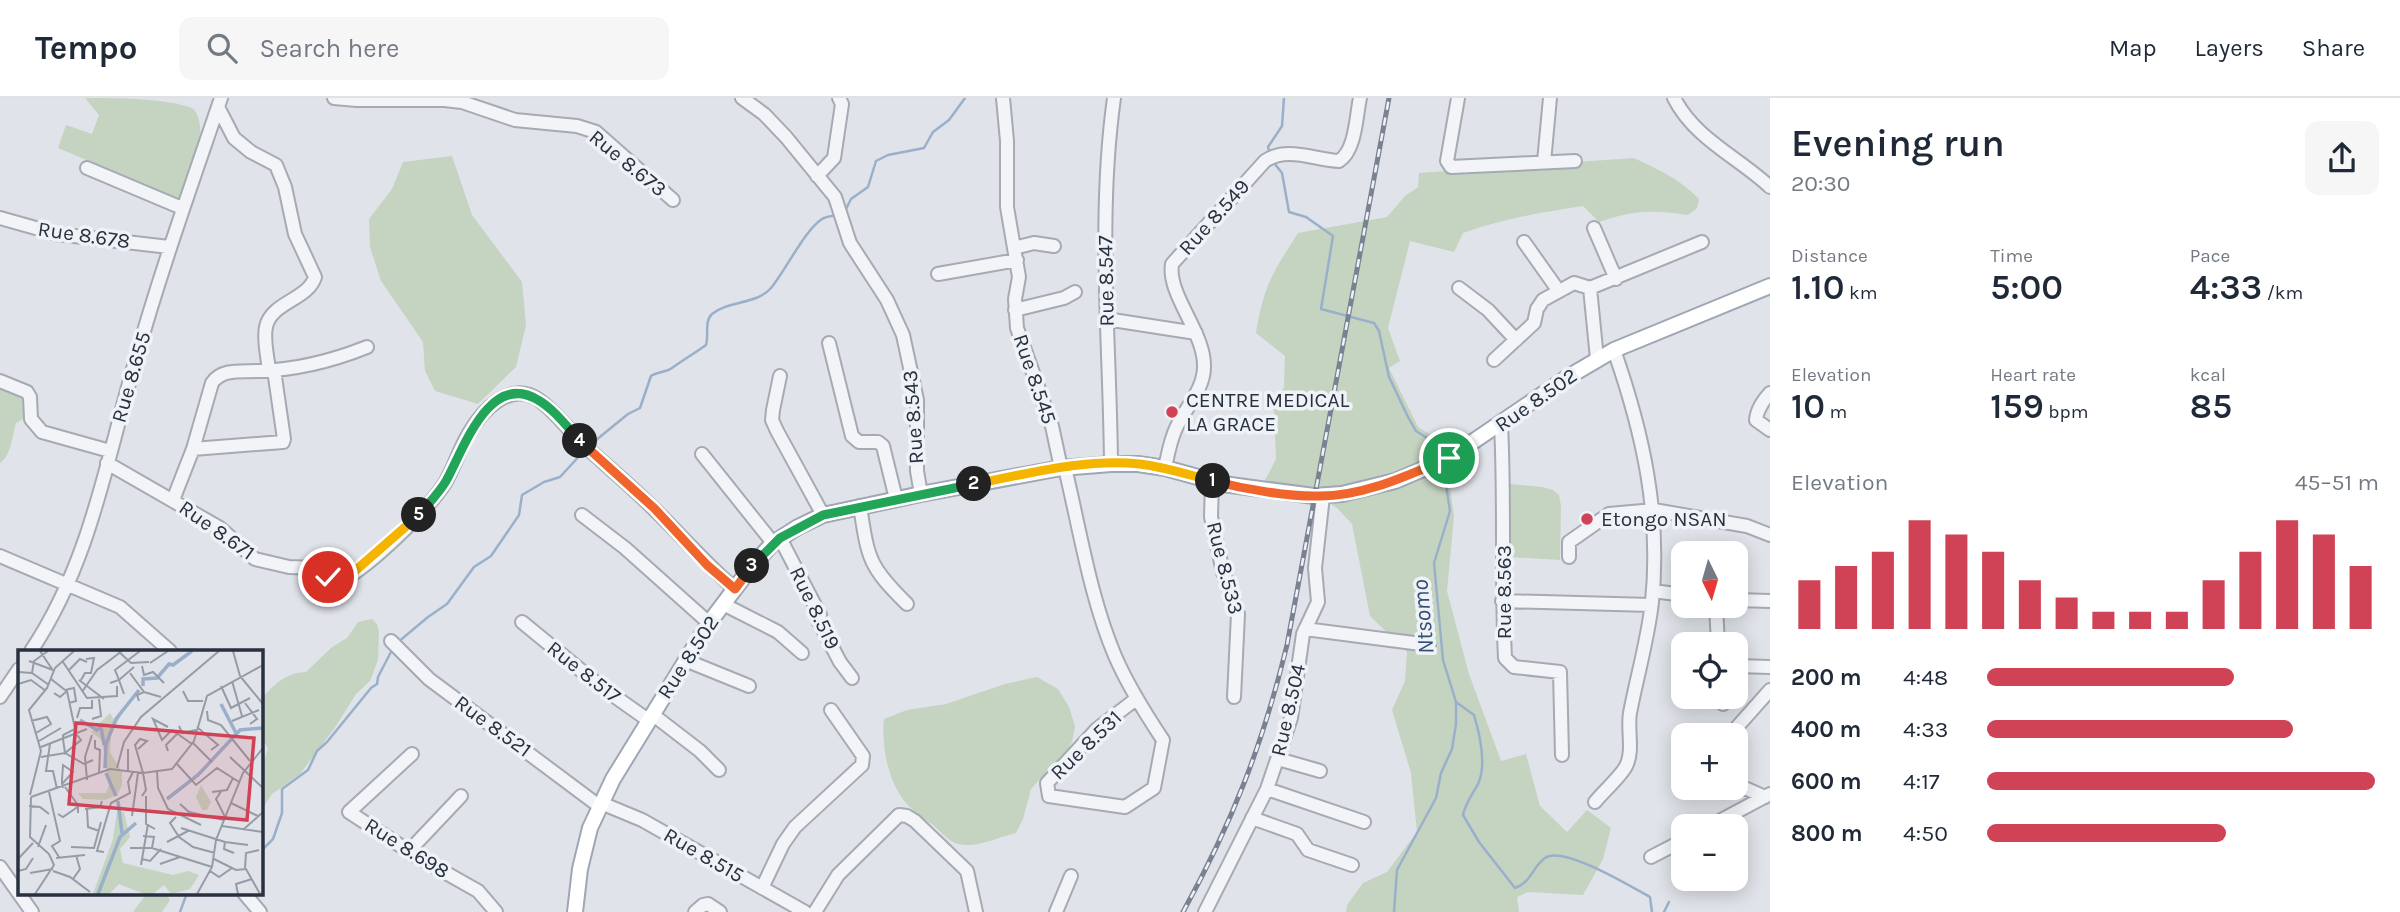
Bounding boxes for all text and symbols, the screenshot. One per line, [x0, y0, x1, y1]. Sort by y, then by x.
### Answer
search box [179, 17, 669, 80]
text: Tempo [35, 29, 137, 67]
icon: search [203, 29, 241, 67]
text: Search here [259, 33, 399, 64]
text: Map [2109, 34, 2157, 62]
text: Layers [2195, 34, 2264, 62]
text: Share [2302, 34, 2365, 62]
text: Evening run [1791, 121, 2005, 166]
button: share [2305, 121, 2379, 195]
street label: Rue 8.673 [585, 125, 671, 201]
text: 20:30 [1791, 170, 1851, 197]
street label: Rue 8.549 [1174, 174, 1254, 260]
street label: Rue 8.678 [36, 217, 132, 253]
street label: Rue 8.547 [1093, 235, 1119, 327]
text: Distance [1791, 245, 1868, 267]
text: Time [1990, 245, 2033, 267]
text: Pace [2190, 245, 2230, 267]
text: 1.10 [1791, 267, 1844, 308]
text: 5:00 [1990, 267, 2063, 308]
text: 4:33 [2190, 267, 2262, 308]
text: km [1844, 282, 1877, 304]
text: /km [2262, 282, 2303, 304]
street label: Rue 8.655 [107, 329, 155, 425]
street label: Rue 8.545 [1008, 331, 1062, 427]
street label: Rue 8.502 [1490, 363, 1582, 437]
text: Elevation [1791, 364, 1871, 386]
text: Heart rate [1990, 364, 2076, 386]
text: kcal [2190, 364, 2226, 386]
street label: Rue 8.543 [898, 369, 928, 465]
text: 10 [1791, 386, 1825, 427]
text: 159 [1990, 386, 2044, 427]
text: 85 [2190, 386, 2232, 427]
place label: CENTRE MEDICAL LA GRACE [1186, 388, 1349, 436]
text: m [1825, 401, 1847, 423]
text: bpm [2044, 401, 2088, 423]
marker: CENTRE MEDICAL LA GRACE [1164, 404, 1180, 420]
pin: 4 [562, 424, 598, 458]
pin [1419, 428, 1479, 488]
text: 4 [574, 429, 585, 451]
icon: arrive [1430, 439, 1468, 477]
pin: 1 [1196, 464, 1230, 498]
pin: 2 [956, 466, 992, 502]
text: 1 [1209, 469, 1216, 491]
text: Elevation [1791, 469, 1888, 496]
text: 45–51 m [2295, 469, 2379, 496]
text: 2 [968, 472, 979, 494]
street label: Rue 8.671 [175, 495, 259, 565]
pin: 5 [402, 498, 436, 532]
text: 5 [413, 503, 424, 525]
place label: Etongo NSAN [1601, 507, 1727, 531]
marker: Etongo NSAN [1579, 511, 1595, 527]
street label: Rue 8.533 [1202, 519, 1248, 617]
north arrow [1671, 541, 1748, 618]
map controls [1671, 541, 1748, 891]
street label: Rue 8.563 [1492, 545, 1516, 639]
pin [298, 547, 358, 607]
pin: 3 [734, 548, 770, 584]
text: 3 [746, 554, 757, 576]
icon: check [309, 558, 347, 596]
street label: Rue 8.519 [785, 563, 845, 653]
water label: Ntsomo [1406, 579, 1440, 655]
street label: Rue 8.502 [652, 611, 724, 703]
button: locate [1671, 632, 1748, 709]
street label: Rue 8.517 [542, 636, 626, 708]
inset map [18, 650, 262, 894]
street label: Rue 8.504 [1266, 661, 1310, 759]
text: 200 m [1791, 664, 1862, 691]
text: 4:48 [1903, 664, 1948, 691]
street label: Rue 8.521 [450, 690, 536, 762]
street label: Rue 8.531 [1046, 705, 1126, 785]
text: 400 m [1791, 716, 1861, 743]
text: 4:33 [1903, 716, 1948, 743]
button: + [1671, 723, 1748, 800]
text: 600 m [1791, 768, 1862, 795]
text: 4:17 [1903, 768, 1940, 795]
street label: Rue 8.698 [360, 813, 454, 883]
button: − [1671, 814, 1748, 891]
text: 800 m [1791, 820, 1863, 847]
text: 4:50 [1903, 820, 1948, 847]
street label: Rue 8.515 [660, 822, 748, 888]

